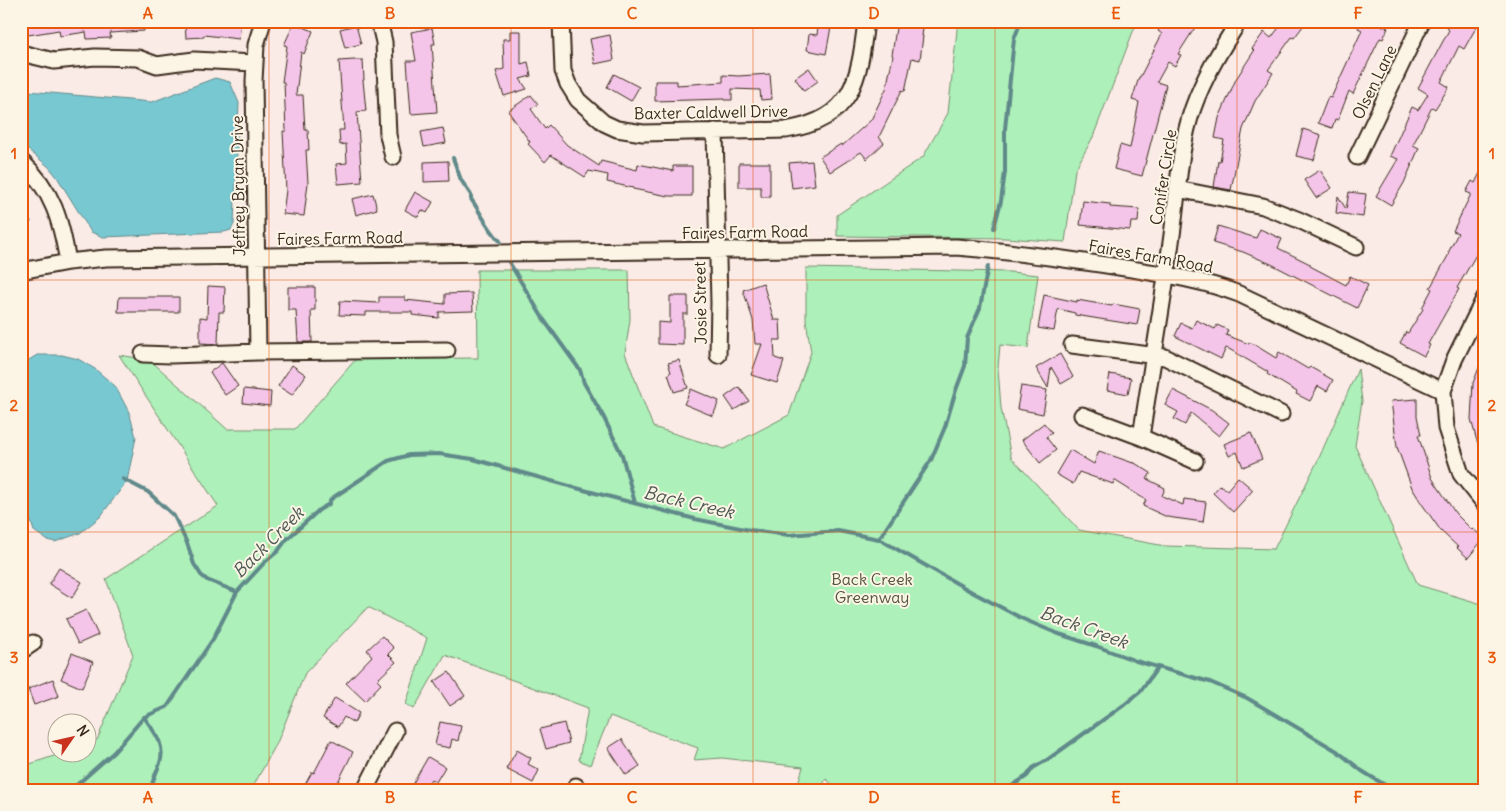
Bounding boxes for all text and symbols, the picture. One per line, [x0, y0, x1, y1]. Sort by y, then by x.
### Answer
text: A [143, 3, 153, 23]
text: B [385, 3, 396, 23]
text: C [627, 3, 638, 23]
text: D [868, 3, 880, 23]
text: E [1111, 3, 1121, 23]
text: F [1353, 3, 1363, 23]
street label: Olsen Lane [1347, 41, 1401, 123]
street label: Baxter Caldwell Drive [634, 101, 788, 123]
street label: Jeffrey Bryan Drive [227, 115, 249, 257]
street label: Conifer Circle [1146, 128, 1180, 226]
text: 1 [11, 143, 17, 163]
text: 1 [1489, 143, 1495, 163]
street label: Faires Farm Road [682, 221, 808, 243]
street label: Faires Farm Road [277, 227, 403, 249]
street label: Faires Farm Road [1087, 235, 1215, 277]
street label: Josie Street [689, 261, 711, 345]
text: 2 [10, 395, 19, 415]
text: 2 [1488, 395, 1497, 415]
water label: Back Creek [642, 480, 738, 524]
water label: Back Creek [227, 500, 310, 583]
park label: Back Creek Greenway [831, 569, 913, 607]
water label: Back Creek [1037, 601, 1133, 654]
text: 3 [9, 647, 19, 667]
text: 3 [1487, 647, 1497, 667]
north arrow [48, 714, 98, 764]
text: N [73, 722, 93, 740]
text: A [143, 787, 153, 807]
text: B [385, 787, 396, 807]
text: C [627, 787, 638, 807]
text: D [868, 787, 880, 807]
text: E [1111, 787, 1121, 807]
text: F [1353, 787, 1363, 807]

